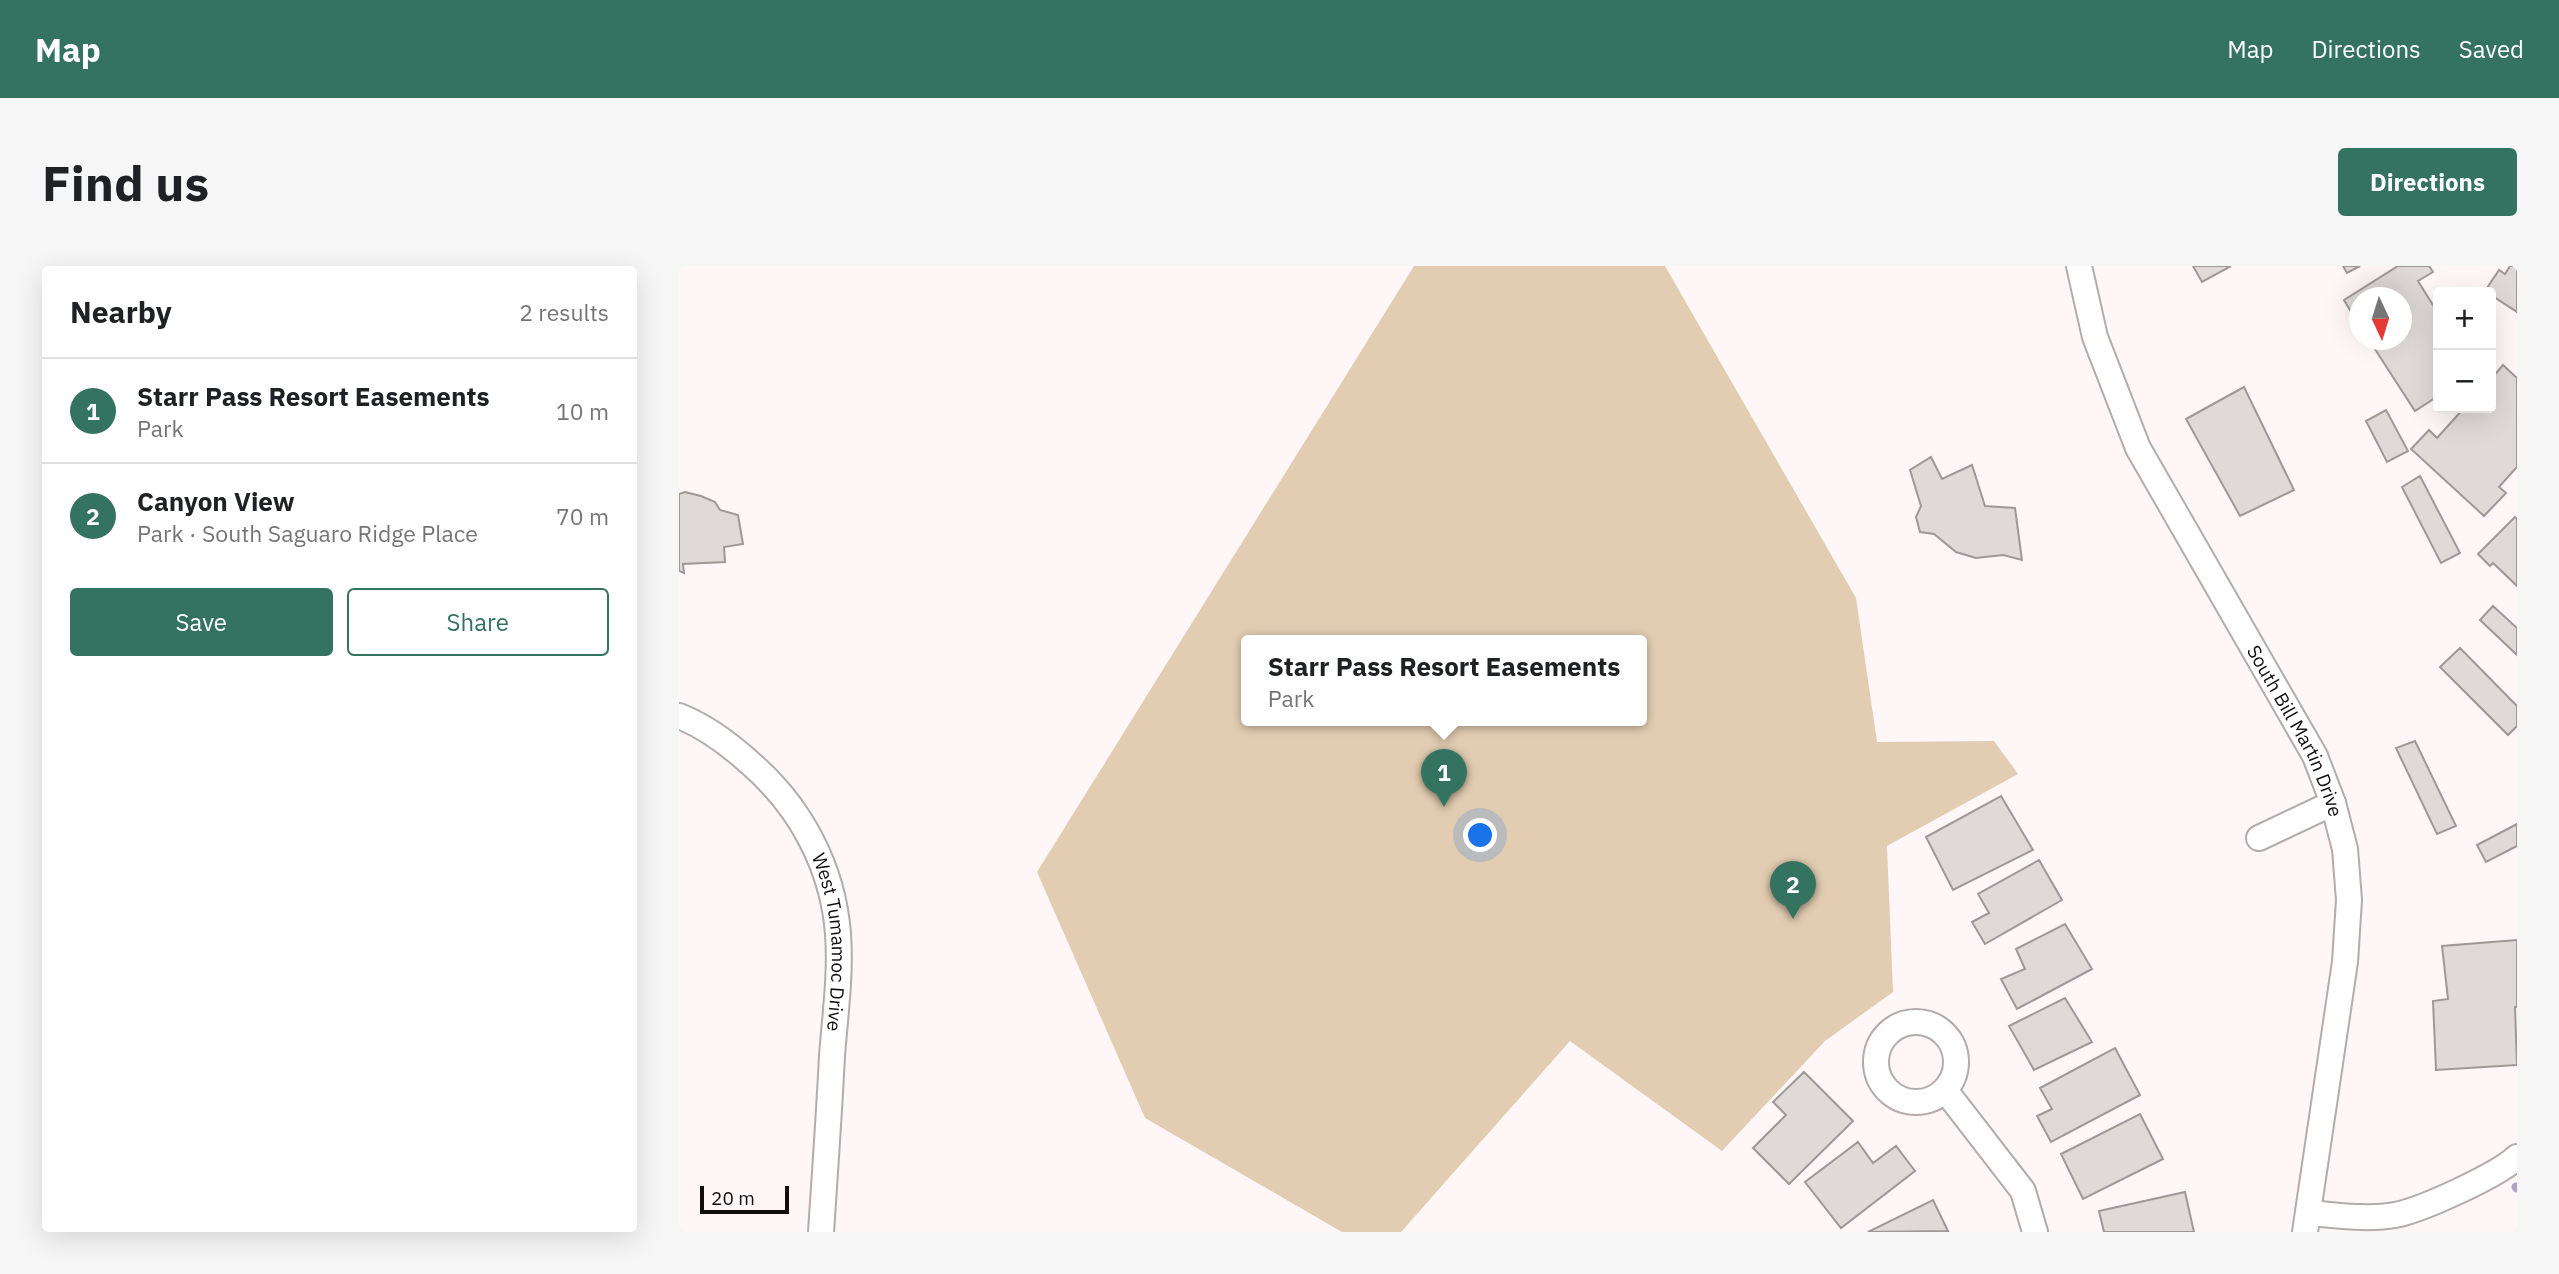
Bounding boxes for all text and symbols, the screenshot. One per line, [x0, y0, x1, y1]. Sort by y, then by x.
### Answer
text: Map [35, 28, 101, 71]
text: Map [2227, 33, 2273, 65]
text: Directions [2311, 33, 2421, 65]
text: Saved [2459, 33, 2524, 65]
button: Directions [2338, 148, 2517, 216]
text: Find us [42, 151, 209, 214]
north arrow [2349, 287, 2412, 350]
map controls [2433, 287, 2496, 413]
button: + [2433, 287, 2496, 350]
text: Nearby [70, 292, 172, 331]
text: 2 results [519, 297, 609, 327]
button: − [2433, 350, 2496, 413]
text: Starr Pass Resort Easements [137, 379, 490, 413]
text: 1 [86, 396, 100, 426]
text: 10 m [556, 396, 609, 426]
text: Park [137, 413, 184, 443]
text: Canyon View [137, 484, 295, 518]
text: 2 [86, 501, 100, 531]
text: 70 m [556, 501, 609, 531]
text: Park · South Saguaro Ridge Place [137, 518, 478, 548]
button: Save [70, 588, 333, 656]
button: Share [347, 588, 609, 656]
popup [1241, 635, 1647, 726]
street label: South Bill Martin Drive [2242, 641, 2348, 819]
text: Starr Pass Resort Easements [1268, 649, 1620, 683]
text: Park [1268, 683, 1314, 713]
pin: 1 [1421, 749, 1467, 807]
your location [1463, 818, 1497, 852]
street label: West Tumamoc Drive [807, 849, 851, 1032]
pin: 2 [1770, 861, 1816, 919]
scale bar [700, 1183, 789, 1215]
text: 20 m [711, 1186, 755, 1210]

